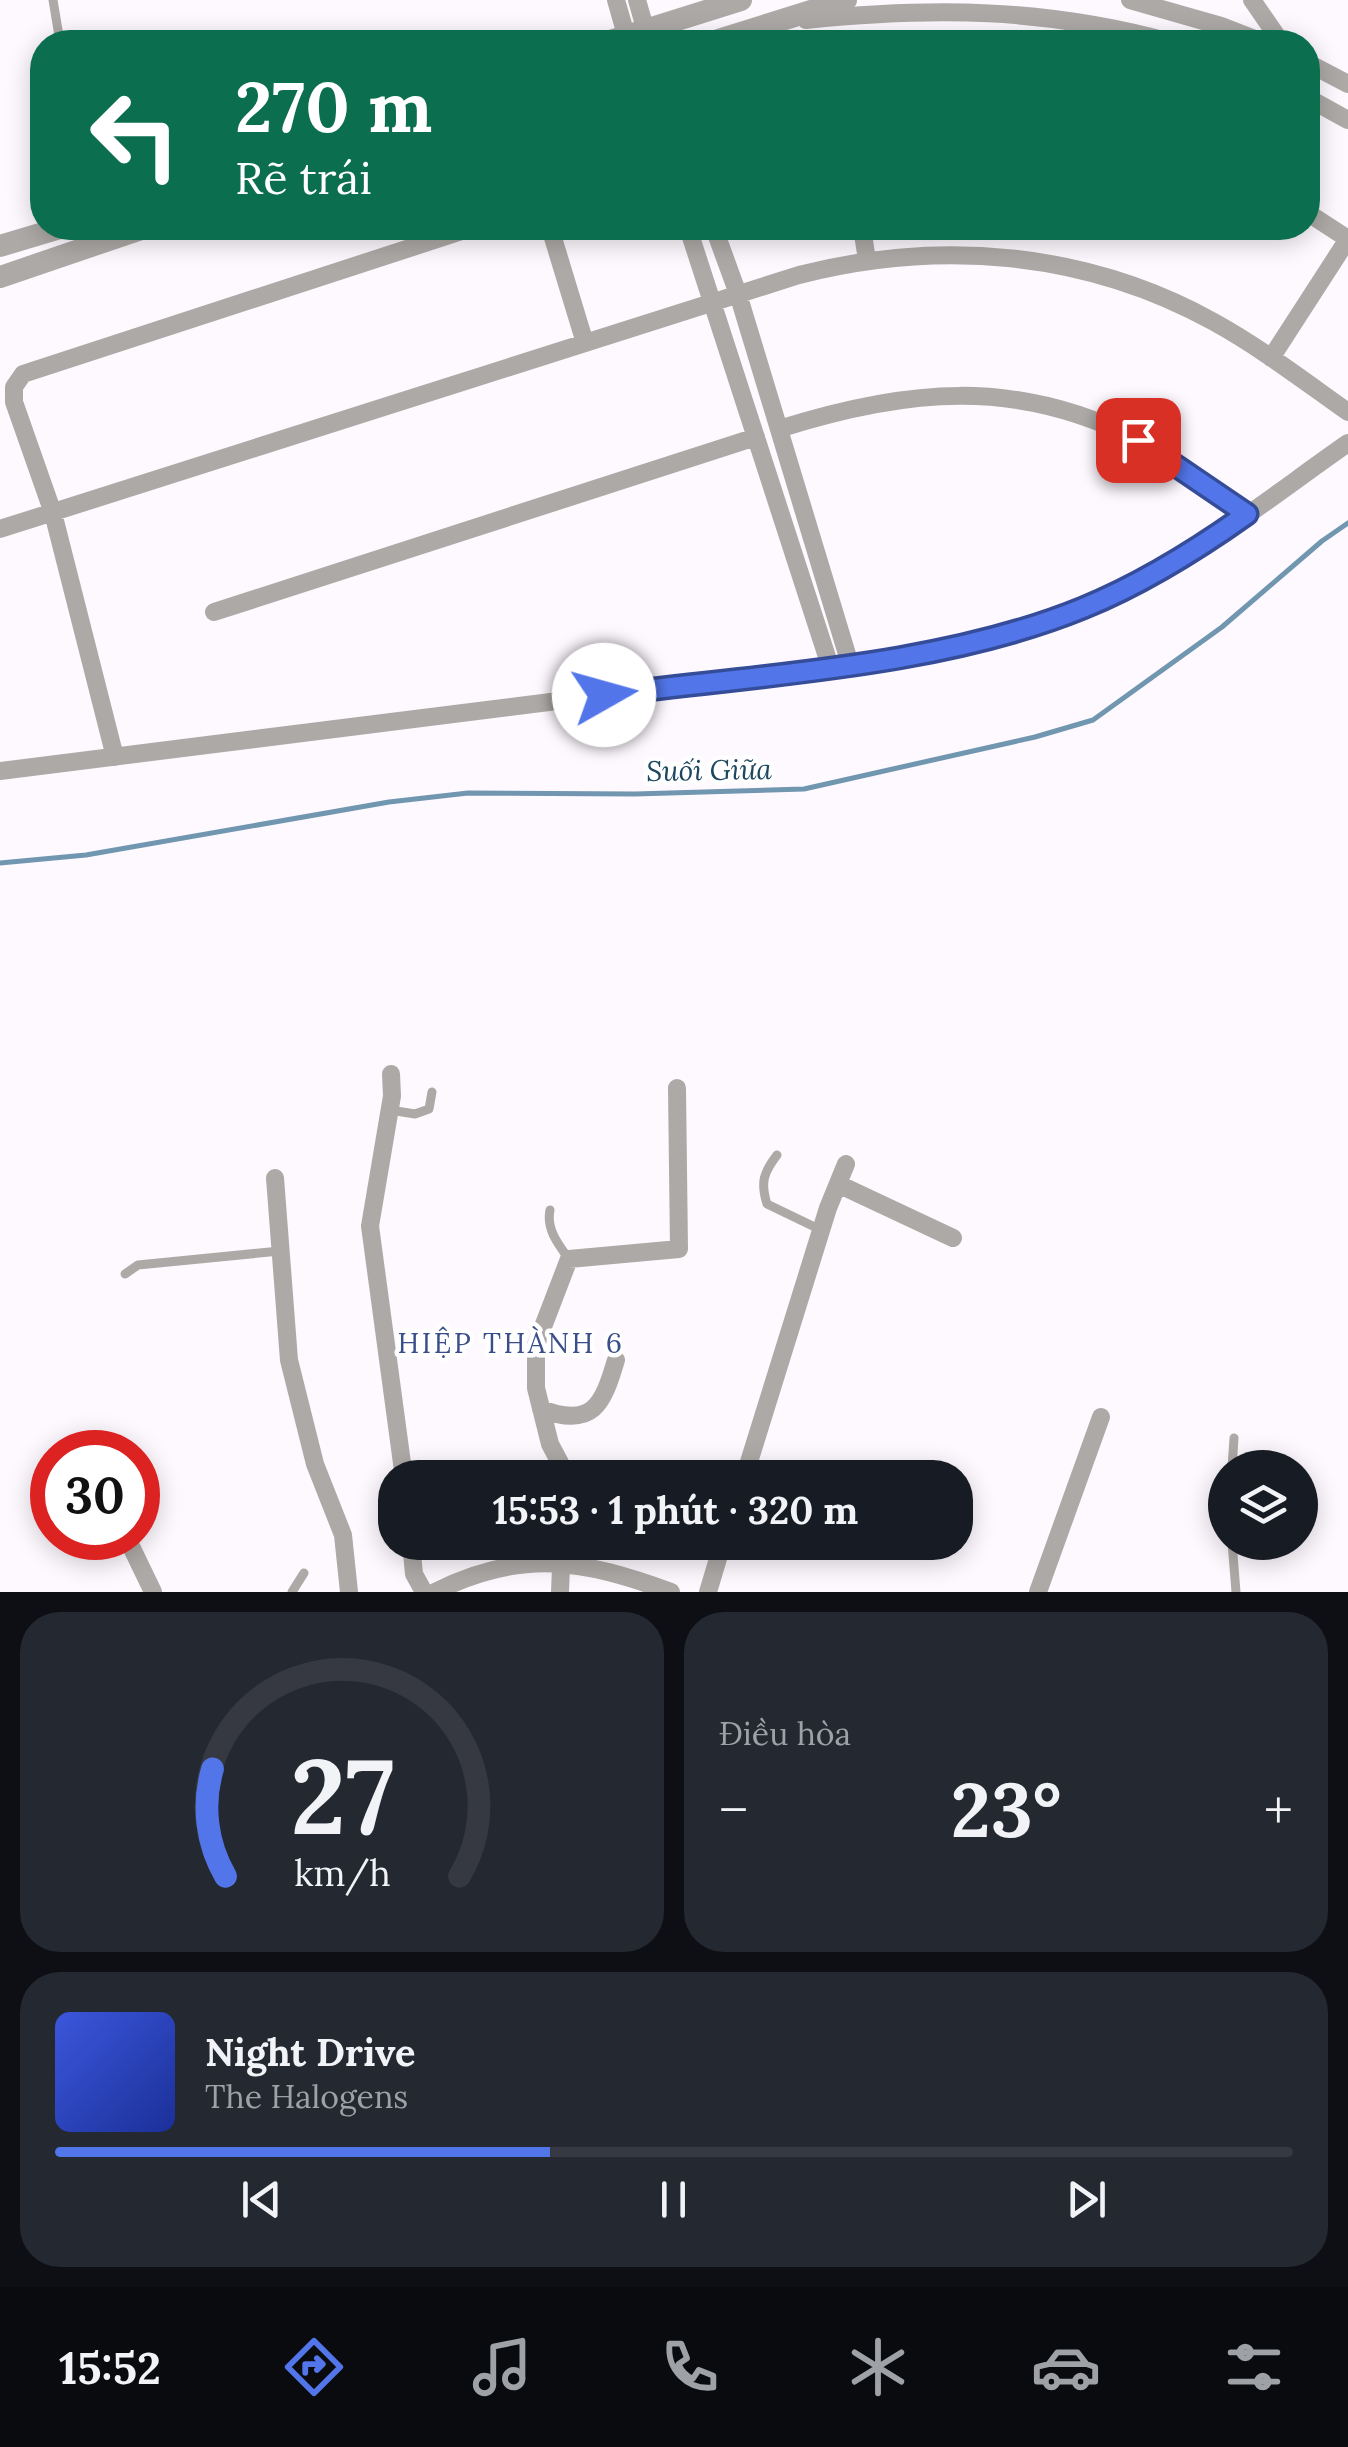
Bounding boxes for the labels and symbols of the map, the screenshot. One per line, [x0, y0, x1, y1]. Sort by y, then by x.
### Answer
pin [1096, 398, 1181, 483]
position arrow [552, 643, 656, 747]
water label: Suối Giữa [646, 751, 773, 789]
district label: HIỆP THÀNH 6 [398, 1325, 624, 1361]
speed limit sign: 30 [30, 1430, 160, 1560]

